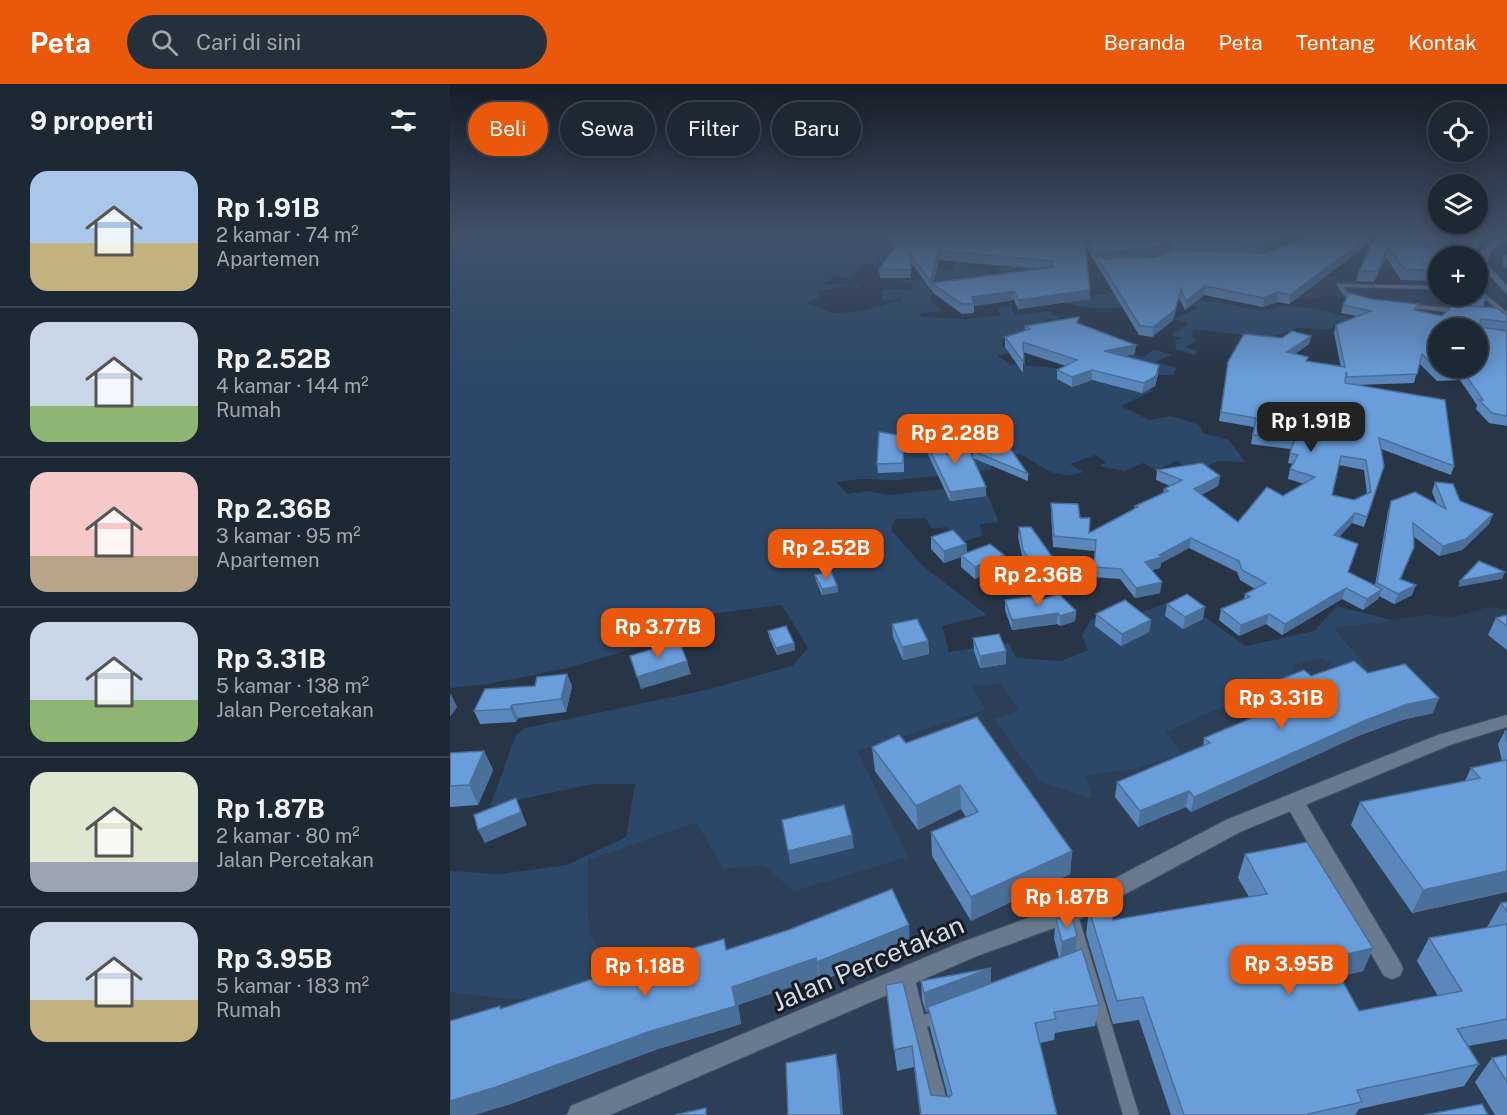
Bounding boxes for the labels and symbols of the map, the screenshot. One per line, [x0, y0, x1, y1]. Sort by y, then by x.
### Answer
pin: Rp 1.91B [1249, 402, 1373, 453]
pin: Rp 2.28B [893, 414, 1017, 465]
pin: Rp 2.52B [764, 529, 888, 580]
pin: Rp 2.36B [976, 556, 1100, 607]
pin: Rp 3.77B [596, 608, 720, 659]
pin: Rp 3.31B [1219, 679, 1343, 730]
pin: Rp 1.87B [1005, 878, 1129, 929]
street label: Jalan Percetakan [768, 909, 968, 1017]
pin: Rp 3.95B [1227, 945, 1351, 996]
pin: Rp 1.18B [583, 947, 707, 998]

